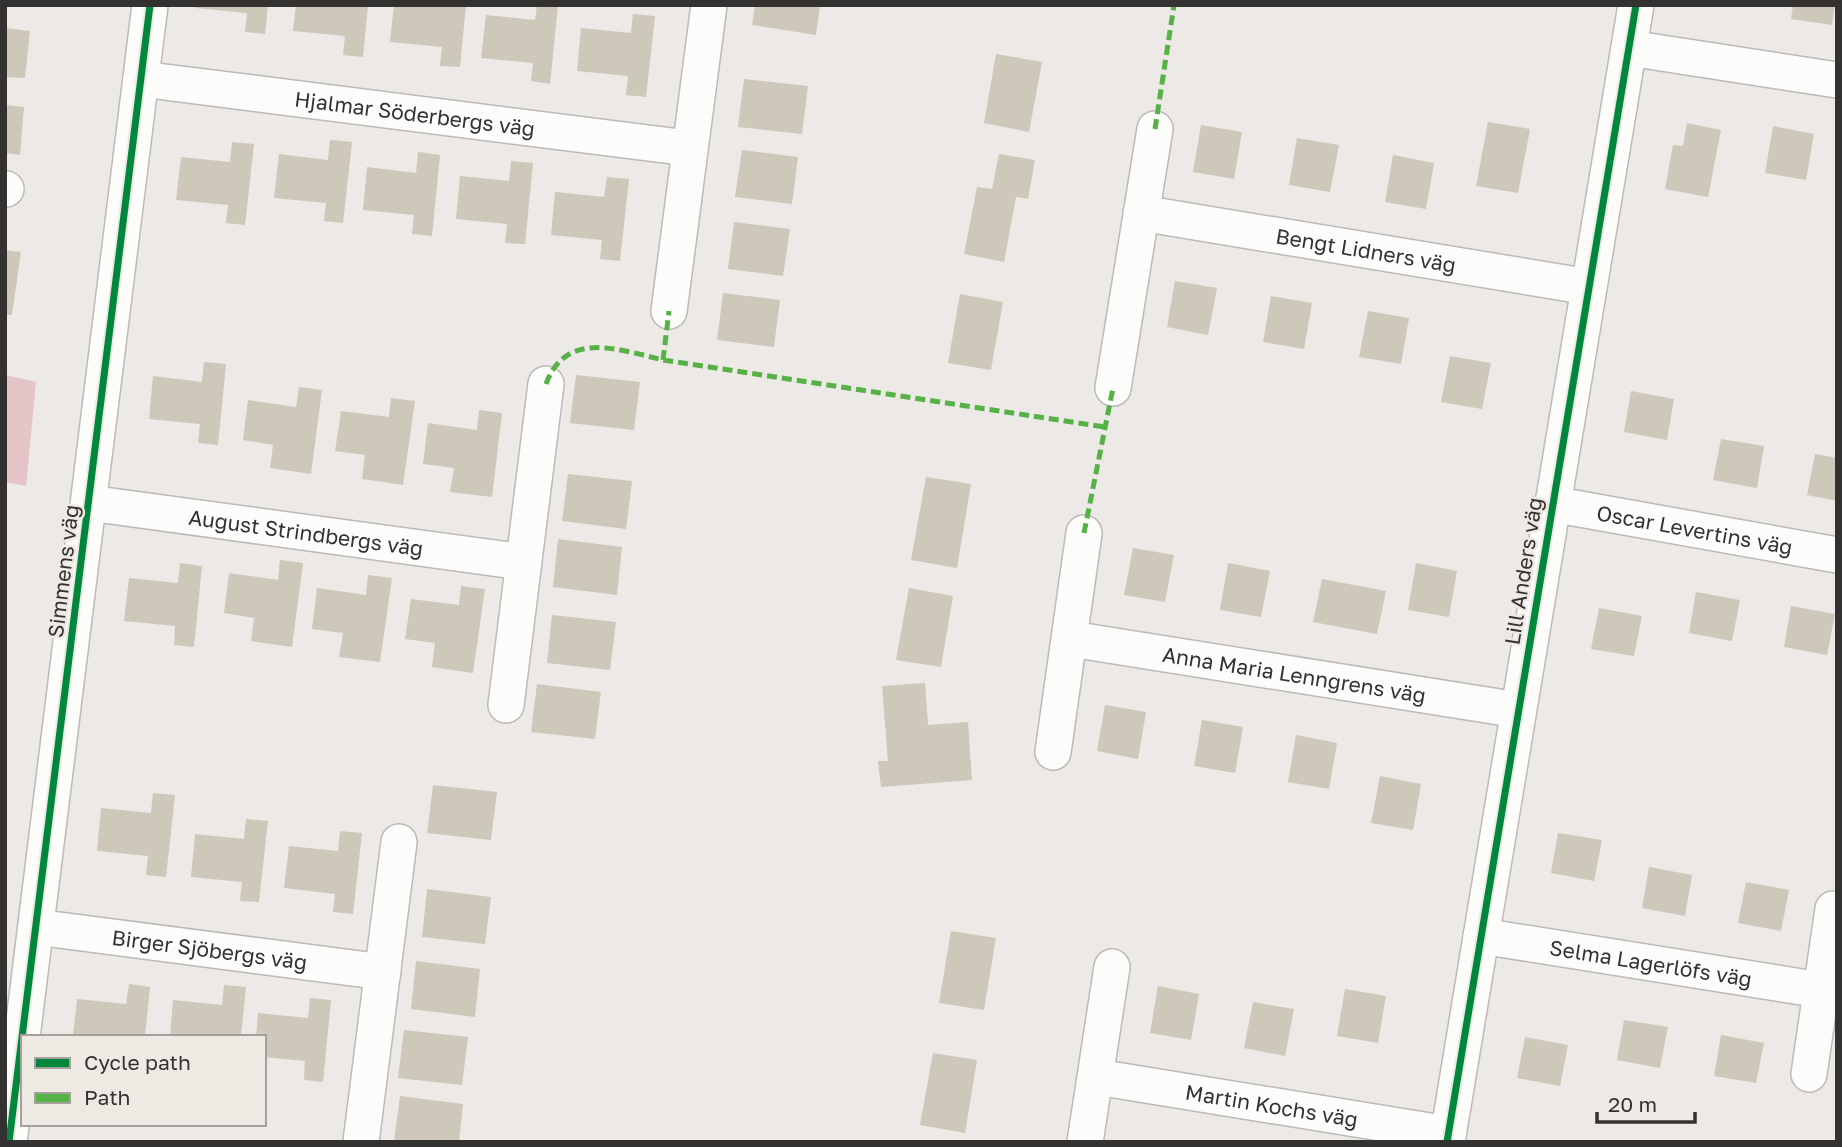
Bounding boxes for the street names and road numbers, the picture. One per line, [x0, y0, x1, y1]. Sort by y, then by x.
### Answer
street label: Hjalmar Söderbergs väg [293, 85, 537, 142]
street label: Bengt Lidners väg [1274, 222, 1458, 278]
street label: Lill Anders väg [1499, 495, 1547, 647]
street label: Oscar Levertins väg [1595, 499, 1795, 560]
street label: Simmens väg [42, 503, 84, 639]
street label: August Strindbergs väg [187, 504, 425, 561]
street label: Anna Maria Lenngrens väg [1161, 641, 1428, 708]
street label: Birger Sjöbergs väg [110, 924, 309, 975]
street label: Selma Lagerlöfs väg [1548, 934, 1754, 992]
street label: Martin Kochs väg [1184, 1079, 1360, 1132]

